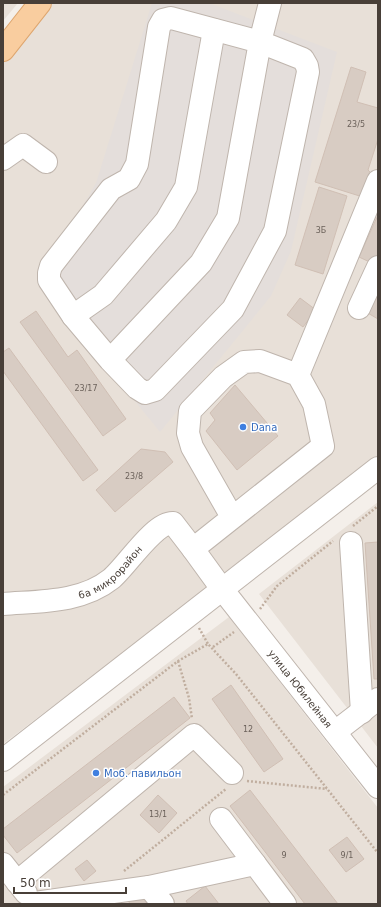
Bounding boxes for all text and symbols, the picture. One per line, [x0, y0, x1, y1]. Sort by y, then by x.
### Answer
house number: 23/5 [347, 120, 365, 129]
house number: 3Б [316, 226, 326, 235]
house number: 23/17 [74, 384, 98, 393]
marker: Dana [238, 422, 248, 432]
place label: Dana [251, 422, 277, 433]
house number: 23/8 [125, 472, 143, 481]
street label: 6а микрорайон [77, 543, 144, 601]
street label: улица Юбилейная [266, 647, 334, 730]
house number: 12 [243, 725, 253, 734]
marker: Моб. павильон [91, 768, 101, 778]
place label: Моб. павильон [104, 768, 181, 779]
house number: 13/1 [149, 810, 167, 819]
house number: 9 [281, 851, 287, 860]
house number: 9/1 [341, 851, 353, 860]
scale bar [14, 869, 126, 895]
text: 50 m [20, 876, 51, 890]

